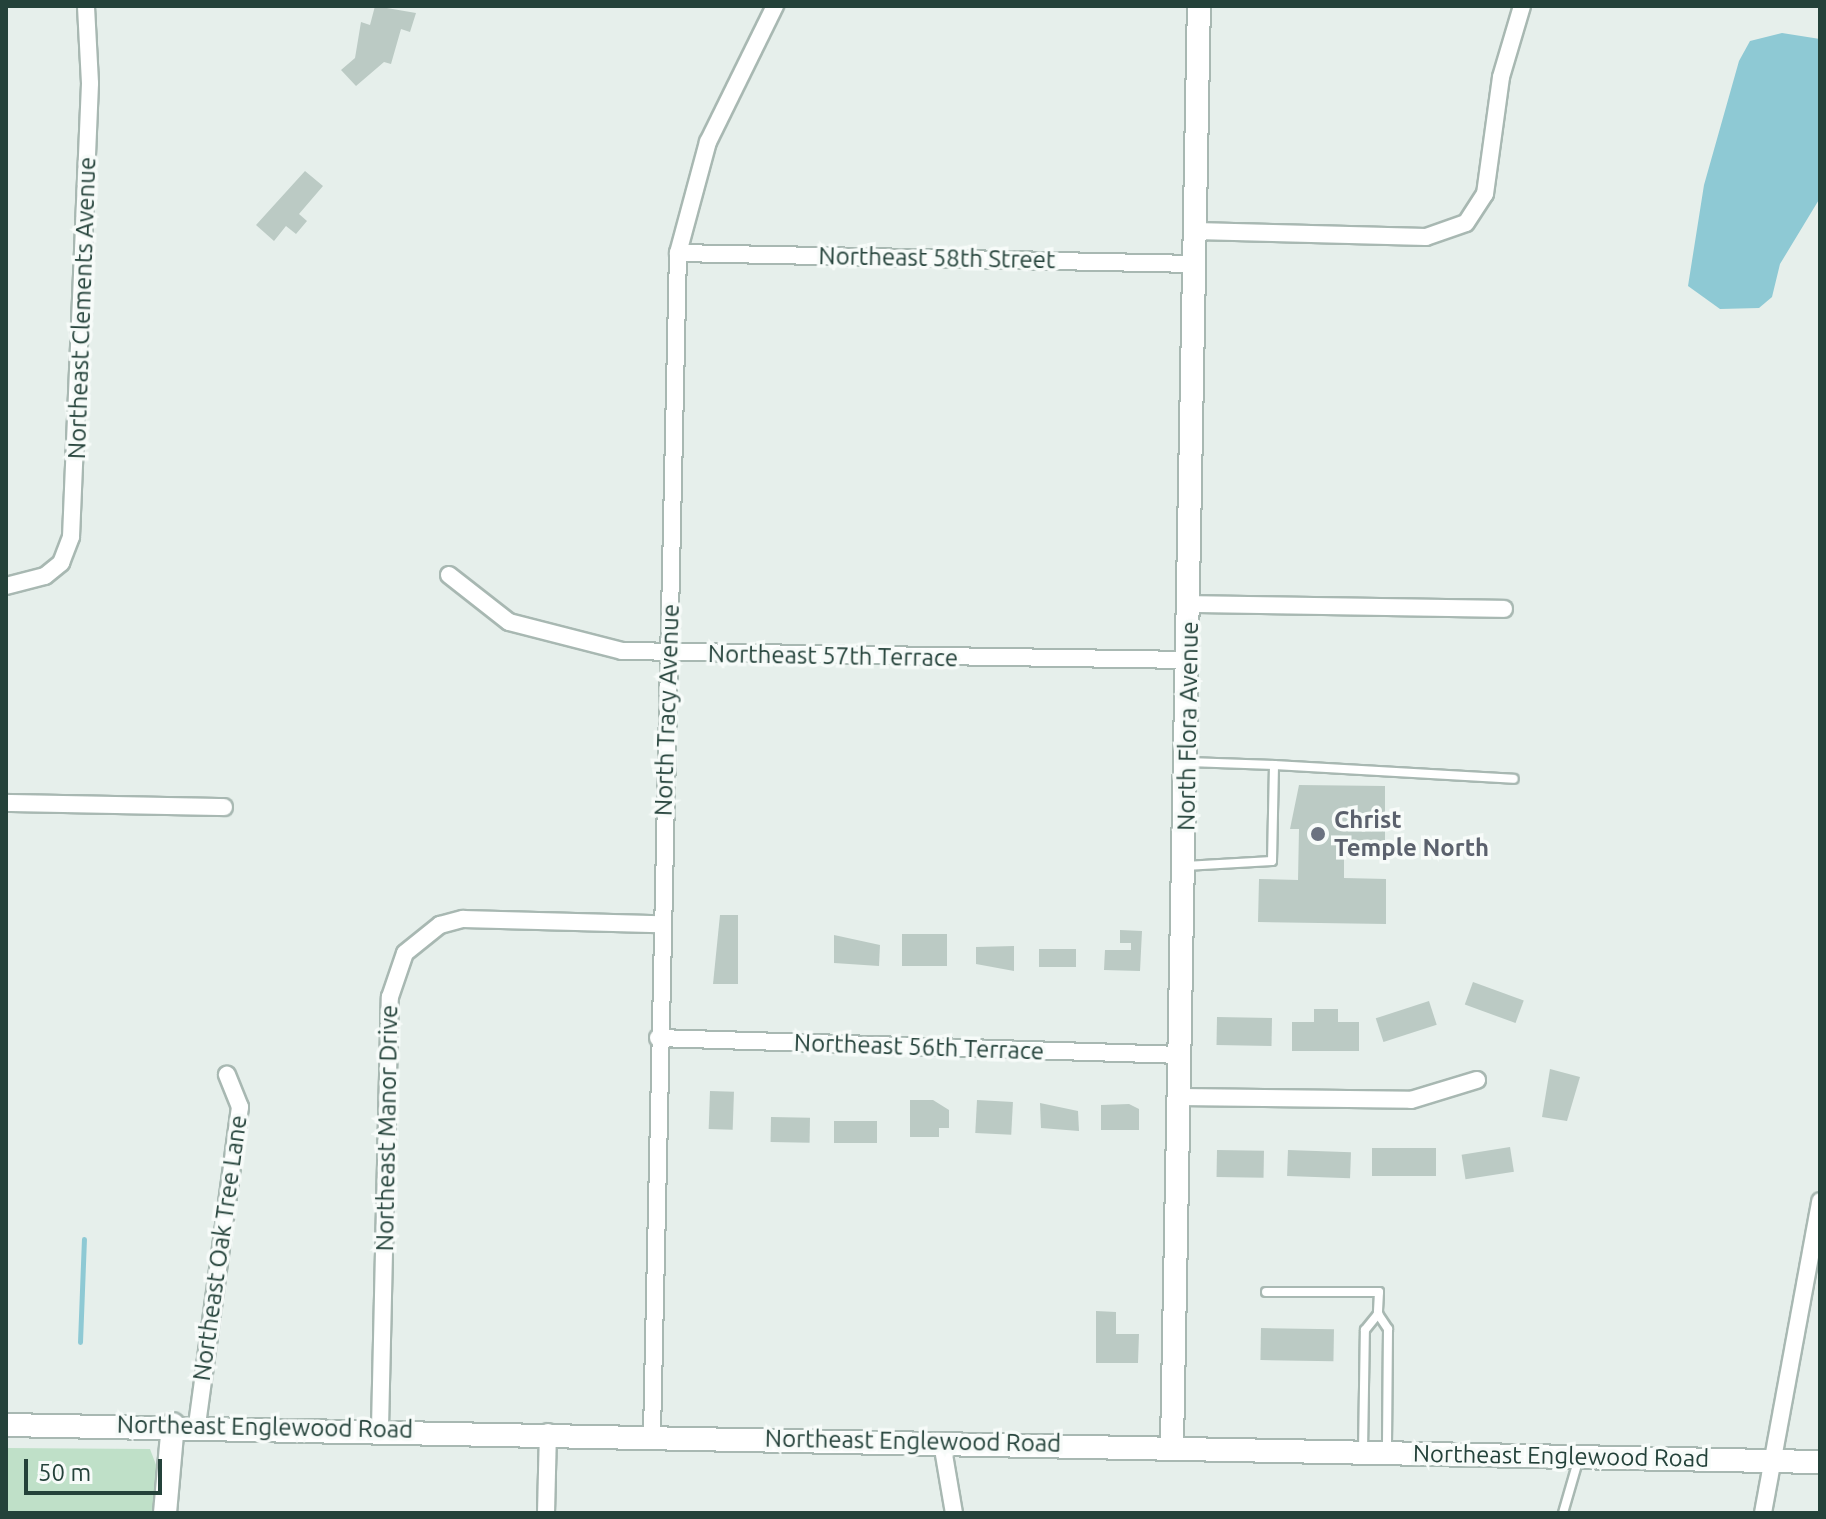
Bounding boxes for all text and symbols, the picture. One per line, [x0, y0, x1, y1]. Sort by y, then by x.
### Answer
street label: Northeast Clements Avenue [62, 156, 102, 460]
street label: Northeast 58th Street [818, 242, 1056, 274]
street label: North Tracy Avenue [649, 603, 685, 817]
street label: North Flora Avenue [1172, 621, 1204, 831]
street label: Northeast 57th Terrace [708, 639, 958, 673]
place label: Christ Temple North [1334, 806, 1489, 862]
marker: Christ Temple North [1309, 825, 1327, 843]
street label: Northeast Manor Drive [370, 1004, 404, 1252]
street label: Northeast 56th Terrace [793, 1028, 1045, 1066]
street label: Northeast Oak Tree Lane [187, 1113, 253, 1383]
street label: Northeast Englewood Road [117, 1410, 413, 1444]
street label: Northeast Englewood Road [765, 1424, 1061, 1458]
street label: Northeast Englewood Road [1413, 1439, 1709, 1473]
scale bar [28, 1443, 166, 1493]
text: 50 m [38, 1459, 91, 1486]

